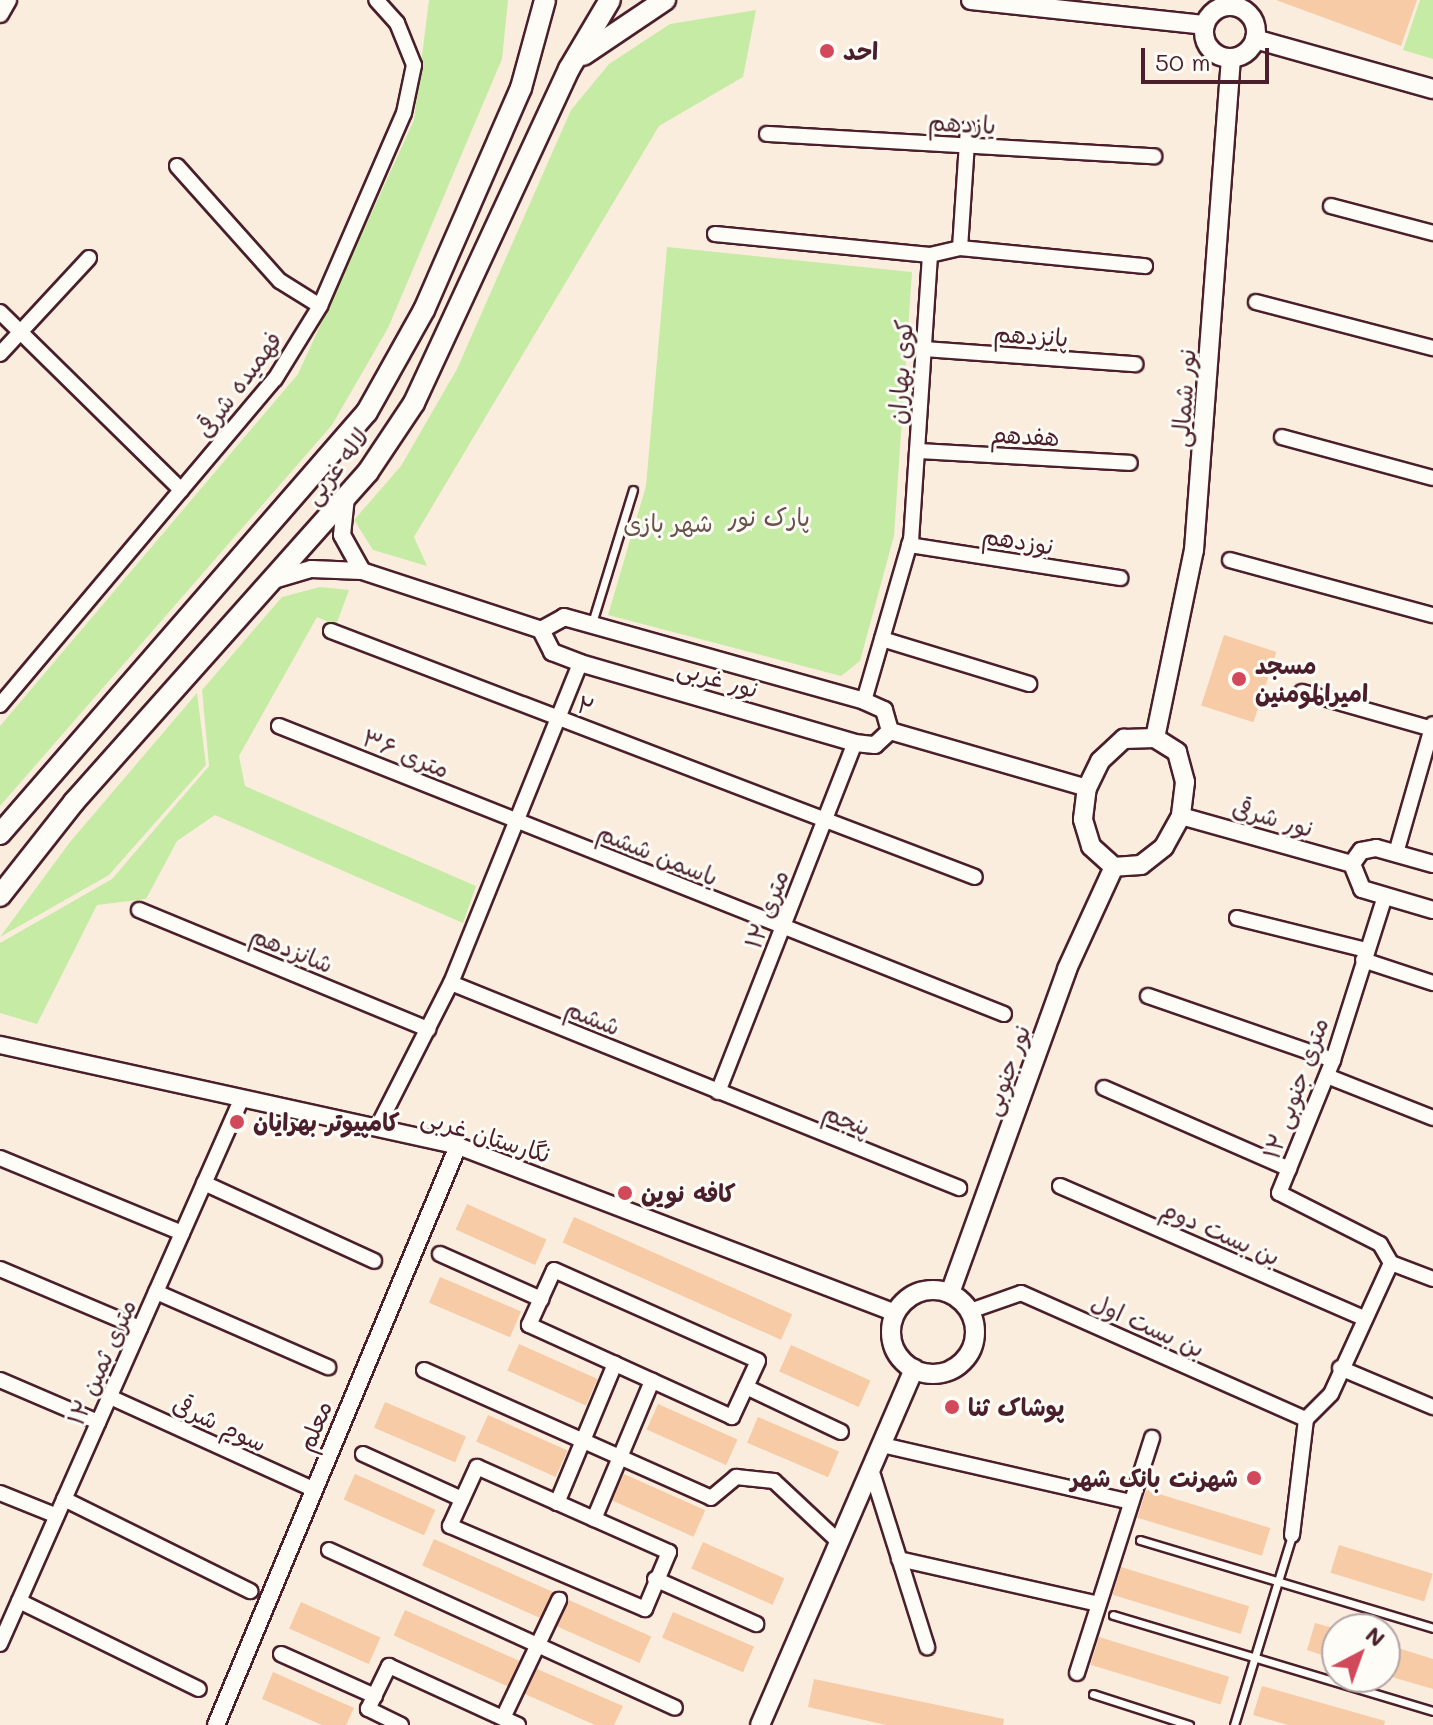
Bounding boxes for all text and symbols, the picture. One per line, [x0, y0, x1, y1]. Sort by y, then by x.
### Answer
scale bar [1145, 32, 1273, 82]
place label: احد [843, 37, 878, 65]
marker: احد [818, 42, 836, 60]
text: 50 m [1155, 46, 1211, 77]
street label: یازدهم [927, 107, 997, 139]
street label: پانزدهم [993, 318, 1069, 352]
street label: کوی بهاران [882, 319, 918, 425]
street label: فهمیده شرقی [189, 325, 287, 443]
street label: نور شمالی [1165, 348, 1201, 448]
street label: هفدهم [990, 419, 1060, 451]
street label: لاله غربی [297, 422, 375, 510]
park label: پارک نور [728, 503, 810, 531]
park label: شهر بازی [623, 509, 713, 537]
street label: نوزدهم [980, 520, 1056, 560]
place label: مسجد امیرالمومنین [1255, 651, 1368, 707]
street label: نور غربی [674, 653, 762, 703]
marker: مسجد امیرالمومنین [1230, 670, 1248, 688]
street label: ۲ [573, 689, 599, 721]
street label: ۳۶ متری [358, 723, 454, 783]
street label: نور شرقی [1229, 792, 1317, 842]
street label: یاسمن ششم [594, 817, 722, 891]
street label: ۱۲ متری [738, 866, 794, 952]
street label: شانزدهم [247, 919, 337, 979]
street label: ششم [561, 993, 625, 1041]
street label: ۱۲ متری جنوبی [1256, 1013, 1334, 1163]
street label: نور جنوبی [976, 1021, 1036, 1119]
street label: پنجم [819, 1097, 875, 1141]
street label: نگارستان غربی [418, 1102, 554, 1168]
place label: کامپیوتر بهرایان [253, 1108, 400, 1136]
marker: کامپیوتر بهرایان [228, 1113, 246, 1131]
place label: کافه نوین [641, 1179, 736, 1207]
marker: کافه نوین [616, 1184, 634, 1202]
street label: بن بست دوم [1157, 1193, 1285, 1271]
street label: بن بست اول [1087, 1287, 1209, 1363]
street label: ۱۲ متری ثمین [60, 1295, 142, 1429]
street label: سوم شرقی [168, 1389, 272, 1457]
place label: پوشاک ثنا [968, 1393, 1064, 1421]
street label: معلم [290, 1396, 338, 1456]
marker: پوشاک ثنا [943, 1398, 961, 1416]
place label: شهرنت بانک شهر [1071, 1464, 1238, 1492]
marker: شهرنت بانک شهر [1245, 1469, 1263, 1487]
north arrow [1321, 1613, 1401, 1693]
text: N [1360, 1620, 1392, 1652]

